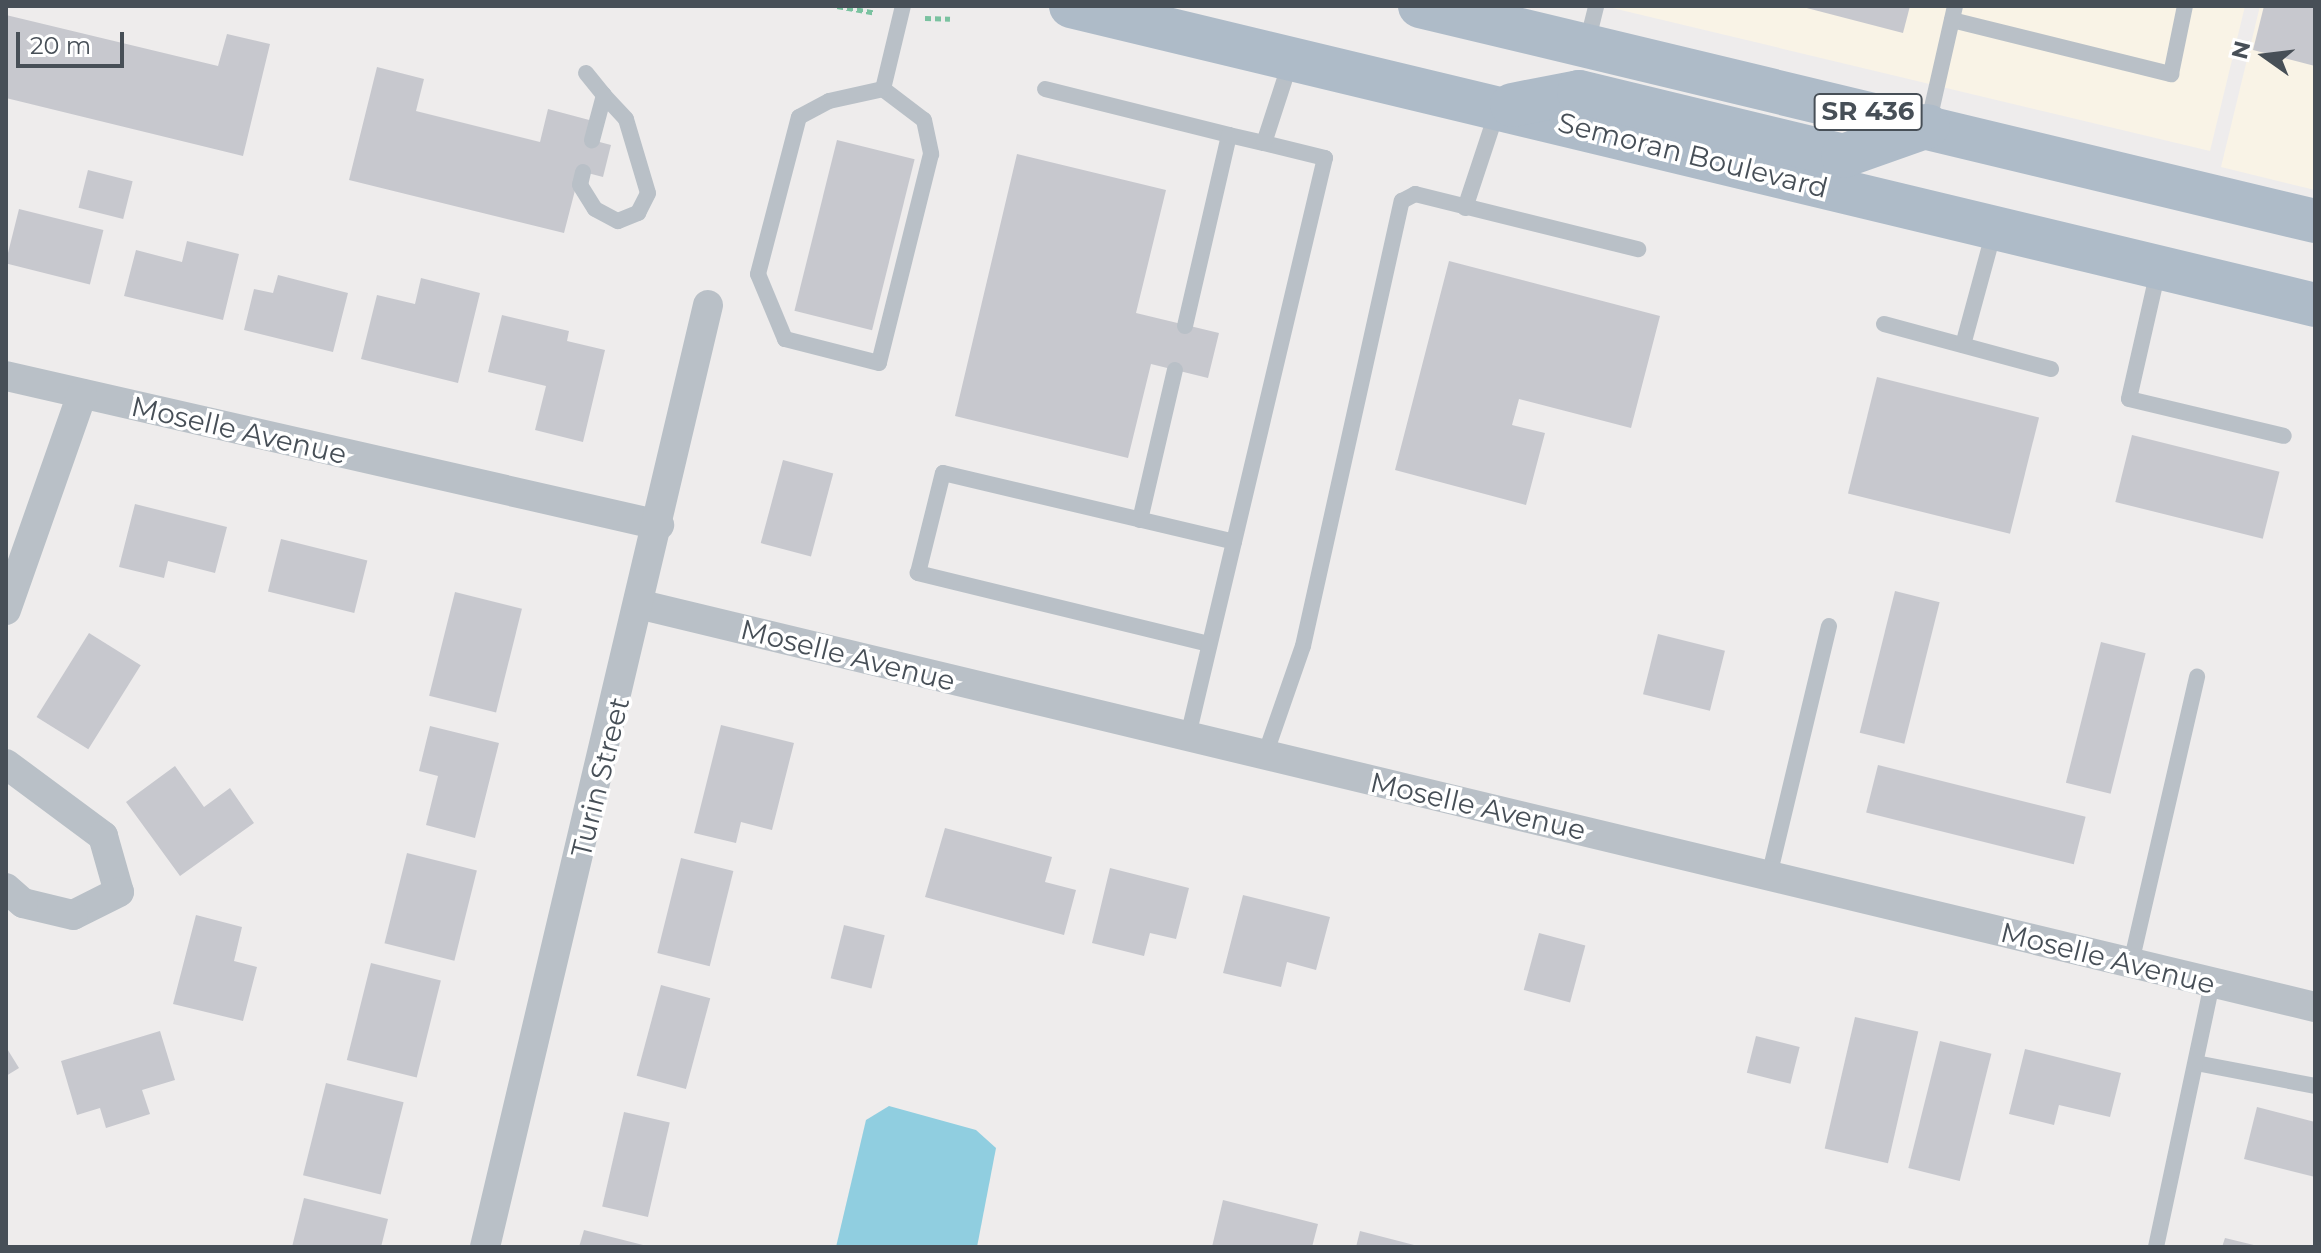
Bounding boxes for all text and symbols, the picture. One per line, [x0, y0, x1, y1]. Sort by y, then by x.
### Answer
scale bar [20, 16, 128, 66]
north arrow [2225, 16, 2305, 96]
text: 20 m [30, 31, 91, 60]
text: N [2226, 38, 2256, 62]
road number: SR 436 [1812, 90, 1924, 134]
street label: Semoran Boulevard [1555, 105, 1831, 205]
street label: Moselle Avenue [128, 389, 350, 471]
street label: Moselle Avenue [737, 612, 959, 698]
street label: Turin Street [564, 693, 636, 861]
street label: Moselle Avenue [1367, 765, 1589, 847]
street label: Moselle Avenue [1997, 915, 2219, 1001]

